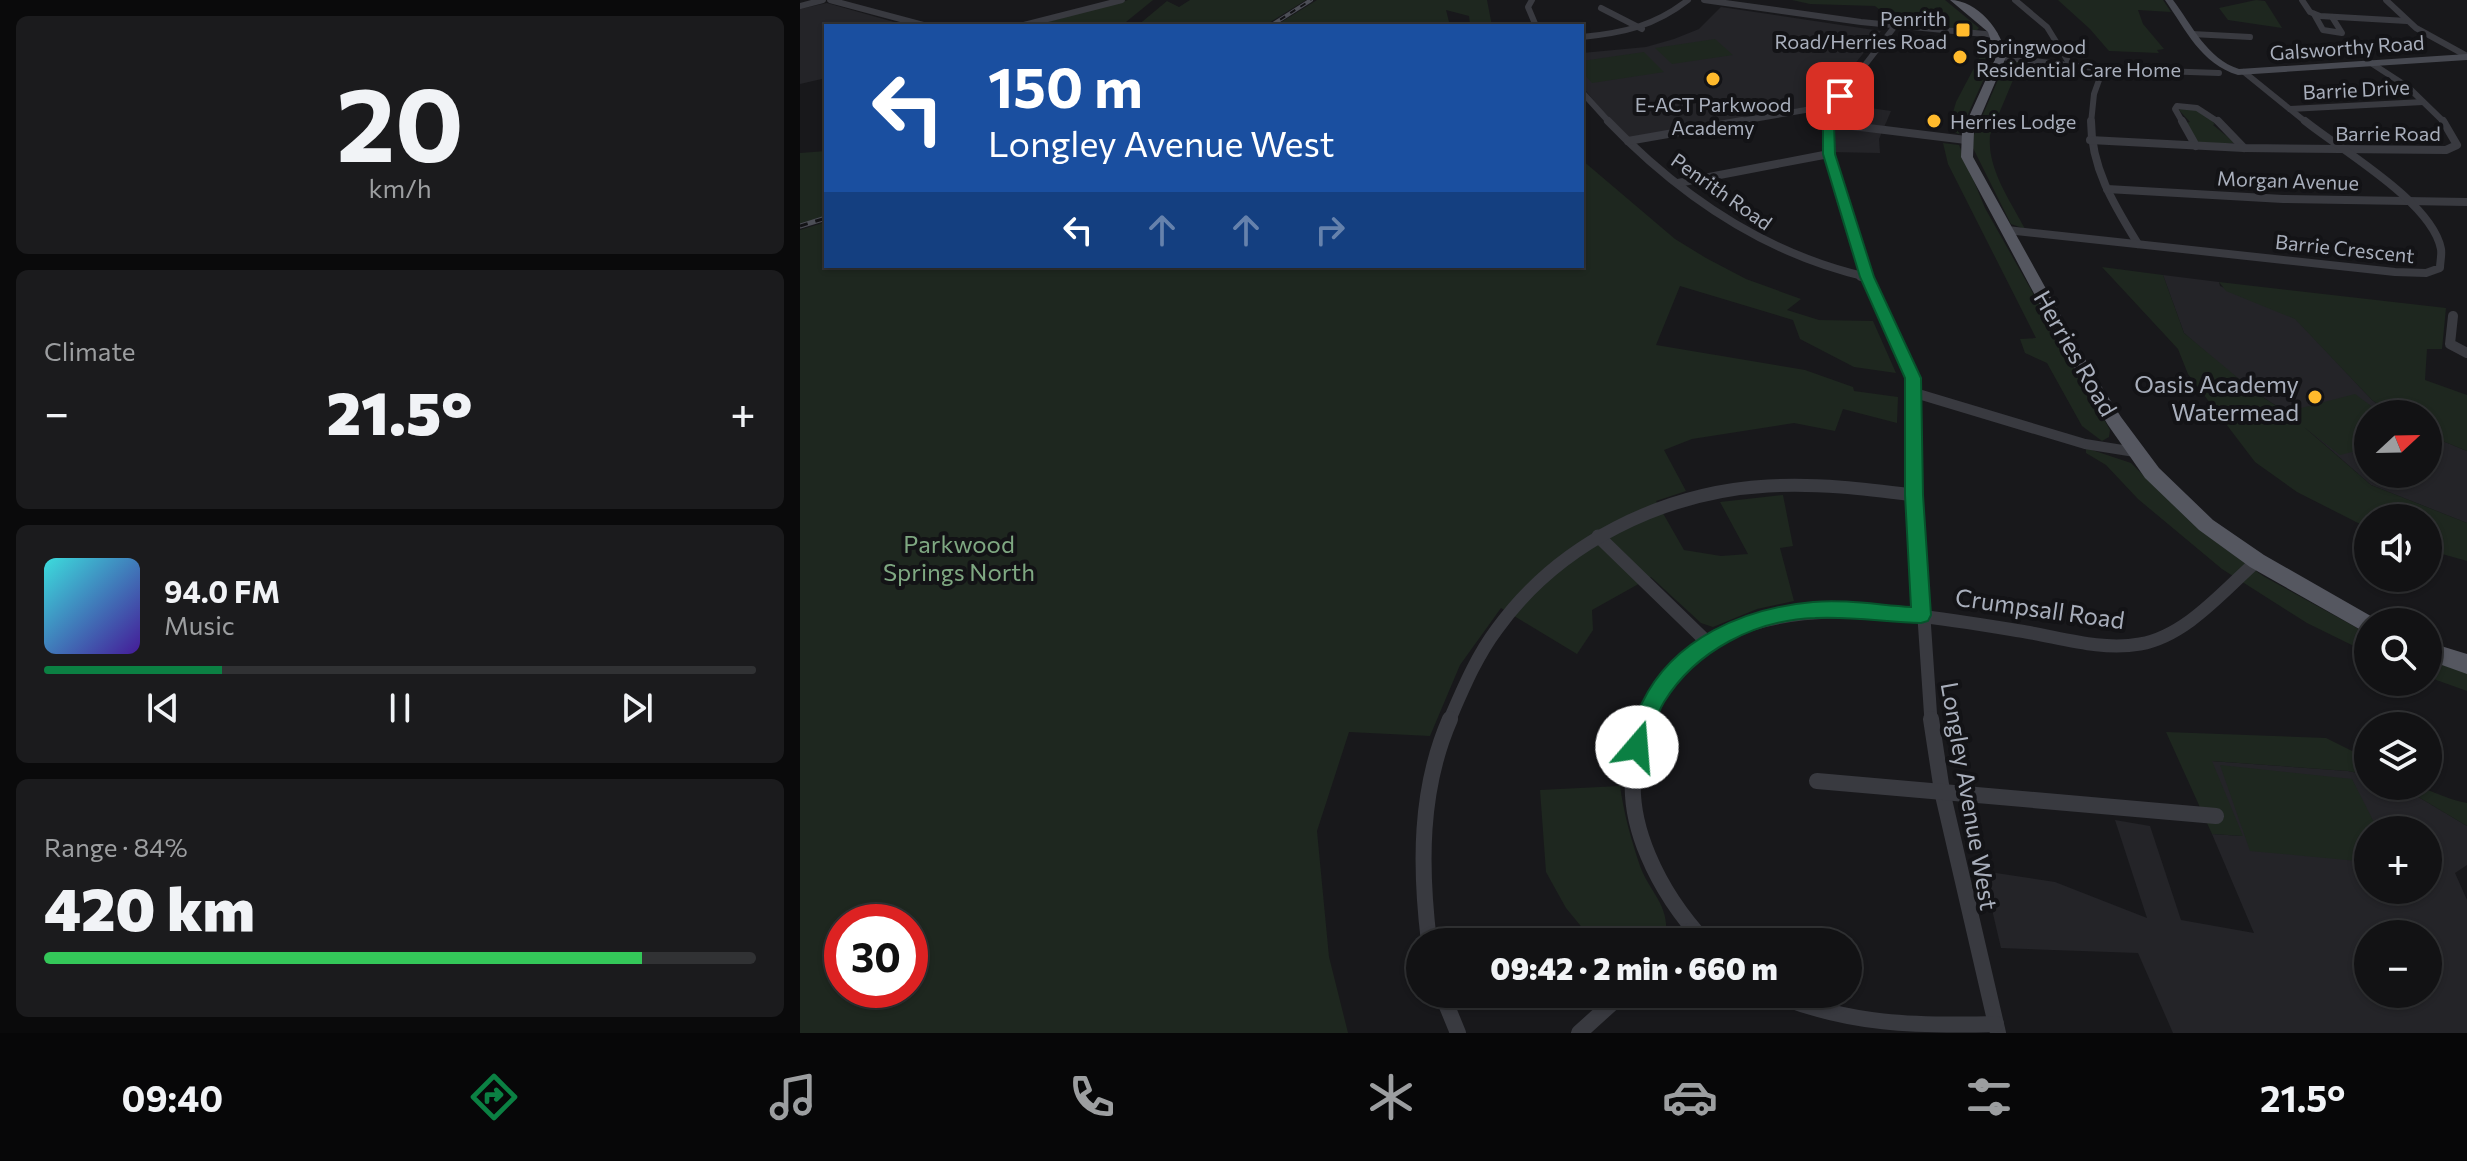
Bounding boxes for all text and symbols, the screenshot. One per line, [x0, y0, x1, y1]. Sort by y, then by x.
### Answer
place label: Penrith Road/Herries Road [1775, 6, 1947, 53]
marker: Penrith Road/Herries Road [1954, 21, 1972, 39]
street label: Galsworthy Road [2269, 30, 2425, 64]
place label: Springwood Residential Care Home [1976, 34, 2181, 81]
marker: Springwood Residential Care Home [1951, 48, 1969, 66]
text: 150 m [988, 51, 1143, 120]
text: 20 [336, 56, 464, 183]
icon: left [856, 56, 960, 160]
pin [1806, 62, 1874, 130]
marker: E-ACT Parkwood Academy [1704, 70, 1722, 88]
icon: arrive [1818, 74, 1862, 118]
street label: Barrie Drive [2302, 74, 2410, 104]
place label: E-ACT Parkwood Academy [1635, 92, 1791, 139]
place label: Herries Lodge [1950, 109, 2076, 133]
marker: Herries Lodge [1925, 112, 1943, 130]
text: Longley Avenue West [988, 120, 1335, 164]
street label: Barrie Road [2335, 121, 2441, 145]
street label: Penrith Road [1667, 147, 1777, 235]
street label: Morgan Avenue [2217, 166, 2359, 194]
text: km/h [368, 172, 432, 203]
icon: left [1056, 208, 1100, 252]
icon: ahead [1140, 208, 1184, 252]
icon: ahead [1224, 208, 1268, 252]
icon: right [1308, 208, 1352, 252]
street label: Barrie Crescent [2274, 229, 2416, 267]
street label: Herries Road [2028, 285, 2124, 421]
text: Climate [44, 335, 136, 366]
place label: Oasis Academy Watermead [2134, 369, 2299, 426]
text: 21.5° [326, 374, 473, 447]
text: − [44, 384, 69, 438]
text: + [730, 384, 756, 438]
marker: Oasis Academy Watermead [2306, 388, 2324, 406]
north arrow [2354, 400, 2442, 488]
map controls [2354, 400, 2442, 1008]
button: sound [2354, 504, 2442, 592]
park label: Parkwood Springs North [883, 529, 1035, 586]
text: 94.0 FM [164, 572, 280, 609]
street label: Crumpsall Road [1953, 582, 2127, 634]
button: search [2354, 608, 2442, 696]
text: Music [164, 609, 235, 640]
street label: Longley Avenue West [1936, 680, 2004, 912]
icon: previous [141, 686, 185, 730]
icon: pause [378, 686, 422, 730]
icon: next [615, 686, 659, 730]
position arrow [1595, 705, 1679, 789]
button: layers [2354, 712, 2442, 800]
button: + [2354, 816, 2442, 904]
text: Range · 84% [44, 831, 188, 862]
text: 420 km [44, 870, 255, 943]
speed limit sign: 30 [824, 904, 928, 1008]
button: − [2354, 920, 2442, 1008]
text: 09:42 · 2 min · 660 m [1490, 949, 1778, 986]
icon: directions [466, 1069, 522, 1125]
icon: music [765, 1069, 821, 1125]
icon: phone [1064, 1069, 1120, 1125]
icon: climate [1363, 1069, 1419, 1125]
icon: car [1662, 1069, 1718, 1125]
icon: filters [1961, 1069, 2017, 1125]
text: 09:40 [121, 1075, 223, 1119]
text: 21.5° [2260, 1075, 2345, 1119]

